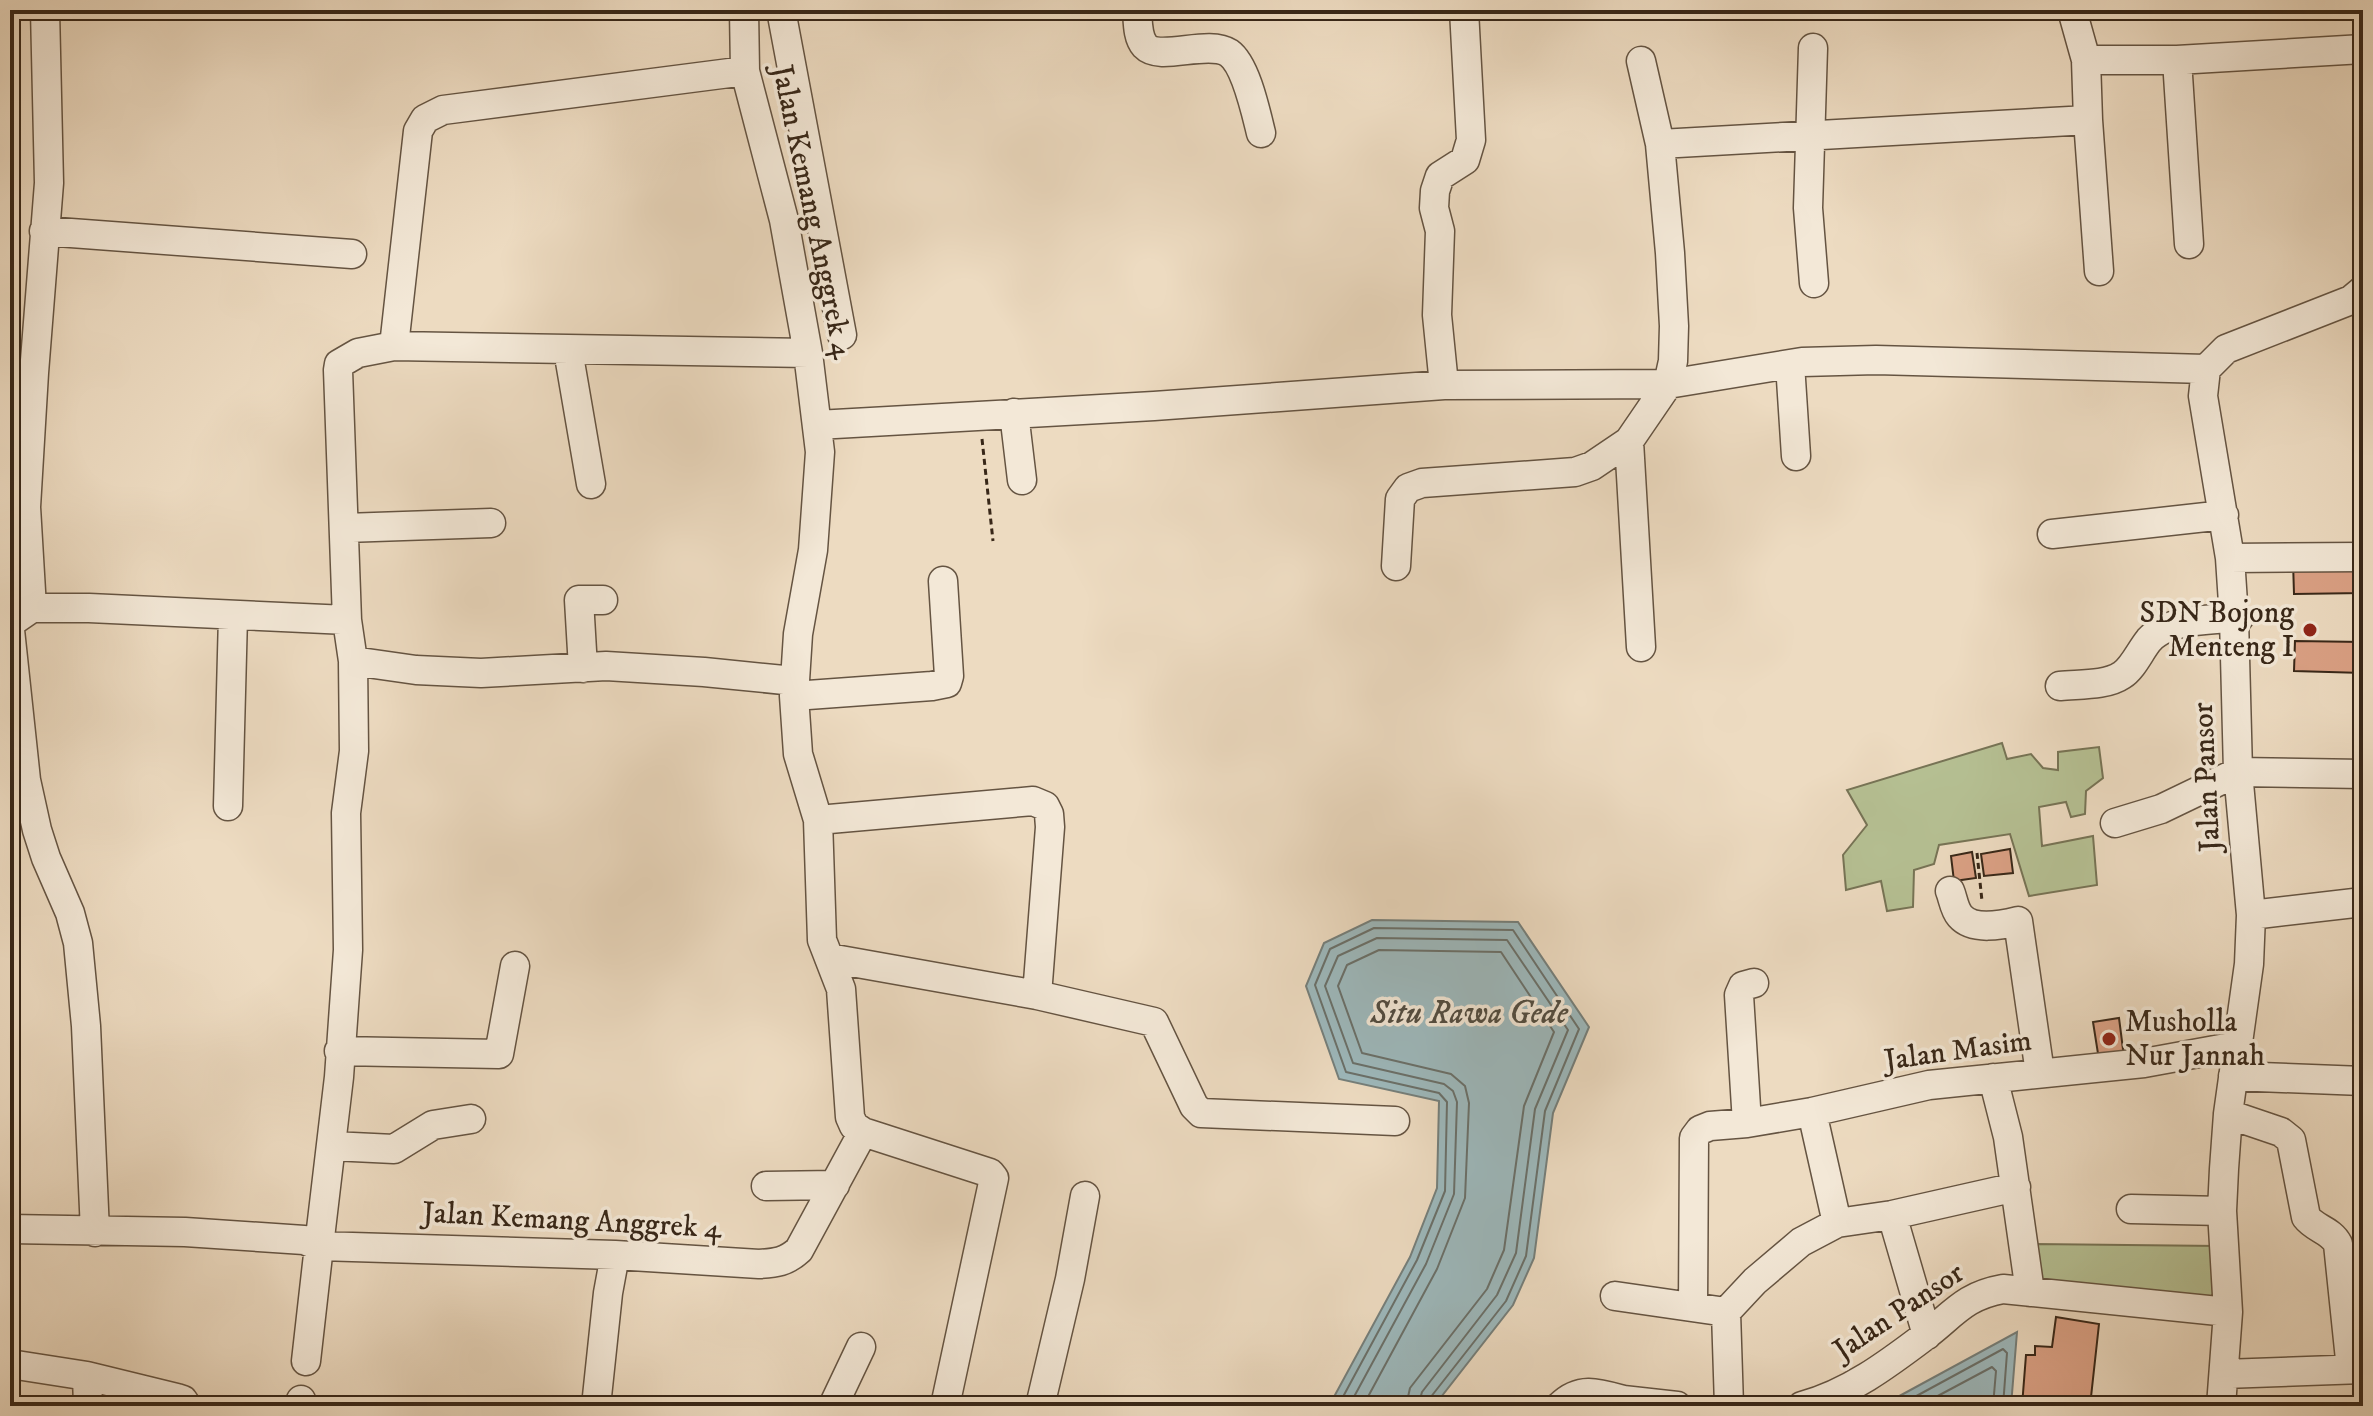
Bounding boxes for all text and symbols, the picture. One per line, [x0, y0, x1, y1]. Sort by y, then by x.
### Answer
street label: Jalan Kemang Anggrek 4 [762, 59, 861, 363]
place label: SDN Bojong Menteng I [2140, 595, 2294, 666]
marker: SDN Bojong Menteng I [2301, 621, 2319, 639]
street label: Jalan Pansor [2185, 701, 2230, 856]
water label: Situ Rawa Gede [1369, 994, 1569, 1034]
place label: Musholla Nur Jannah [2125, 1004, 2265, 1075]
street label: Jalan Masim [1879, 1022, 2034, 1080]
marker: Musholla Nur Jannah [2100, 1030, 2118, 1048]
street label: Jalan Kemang Anggrek 4 [419, 1195, 723, 1247]
street label: Jalan Pansor [1824, 1255, 1971, 1371]

